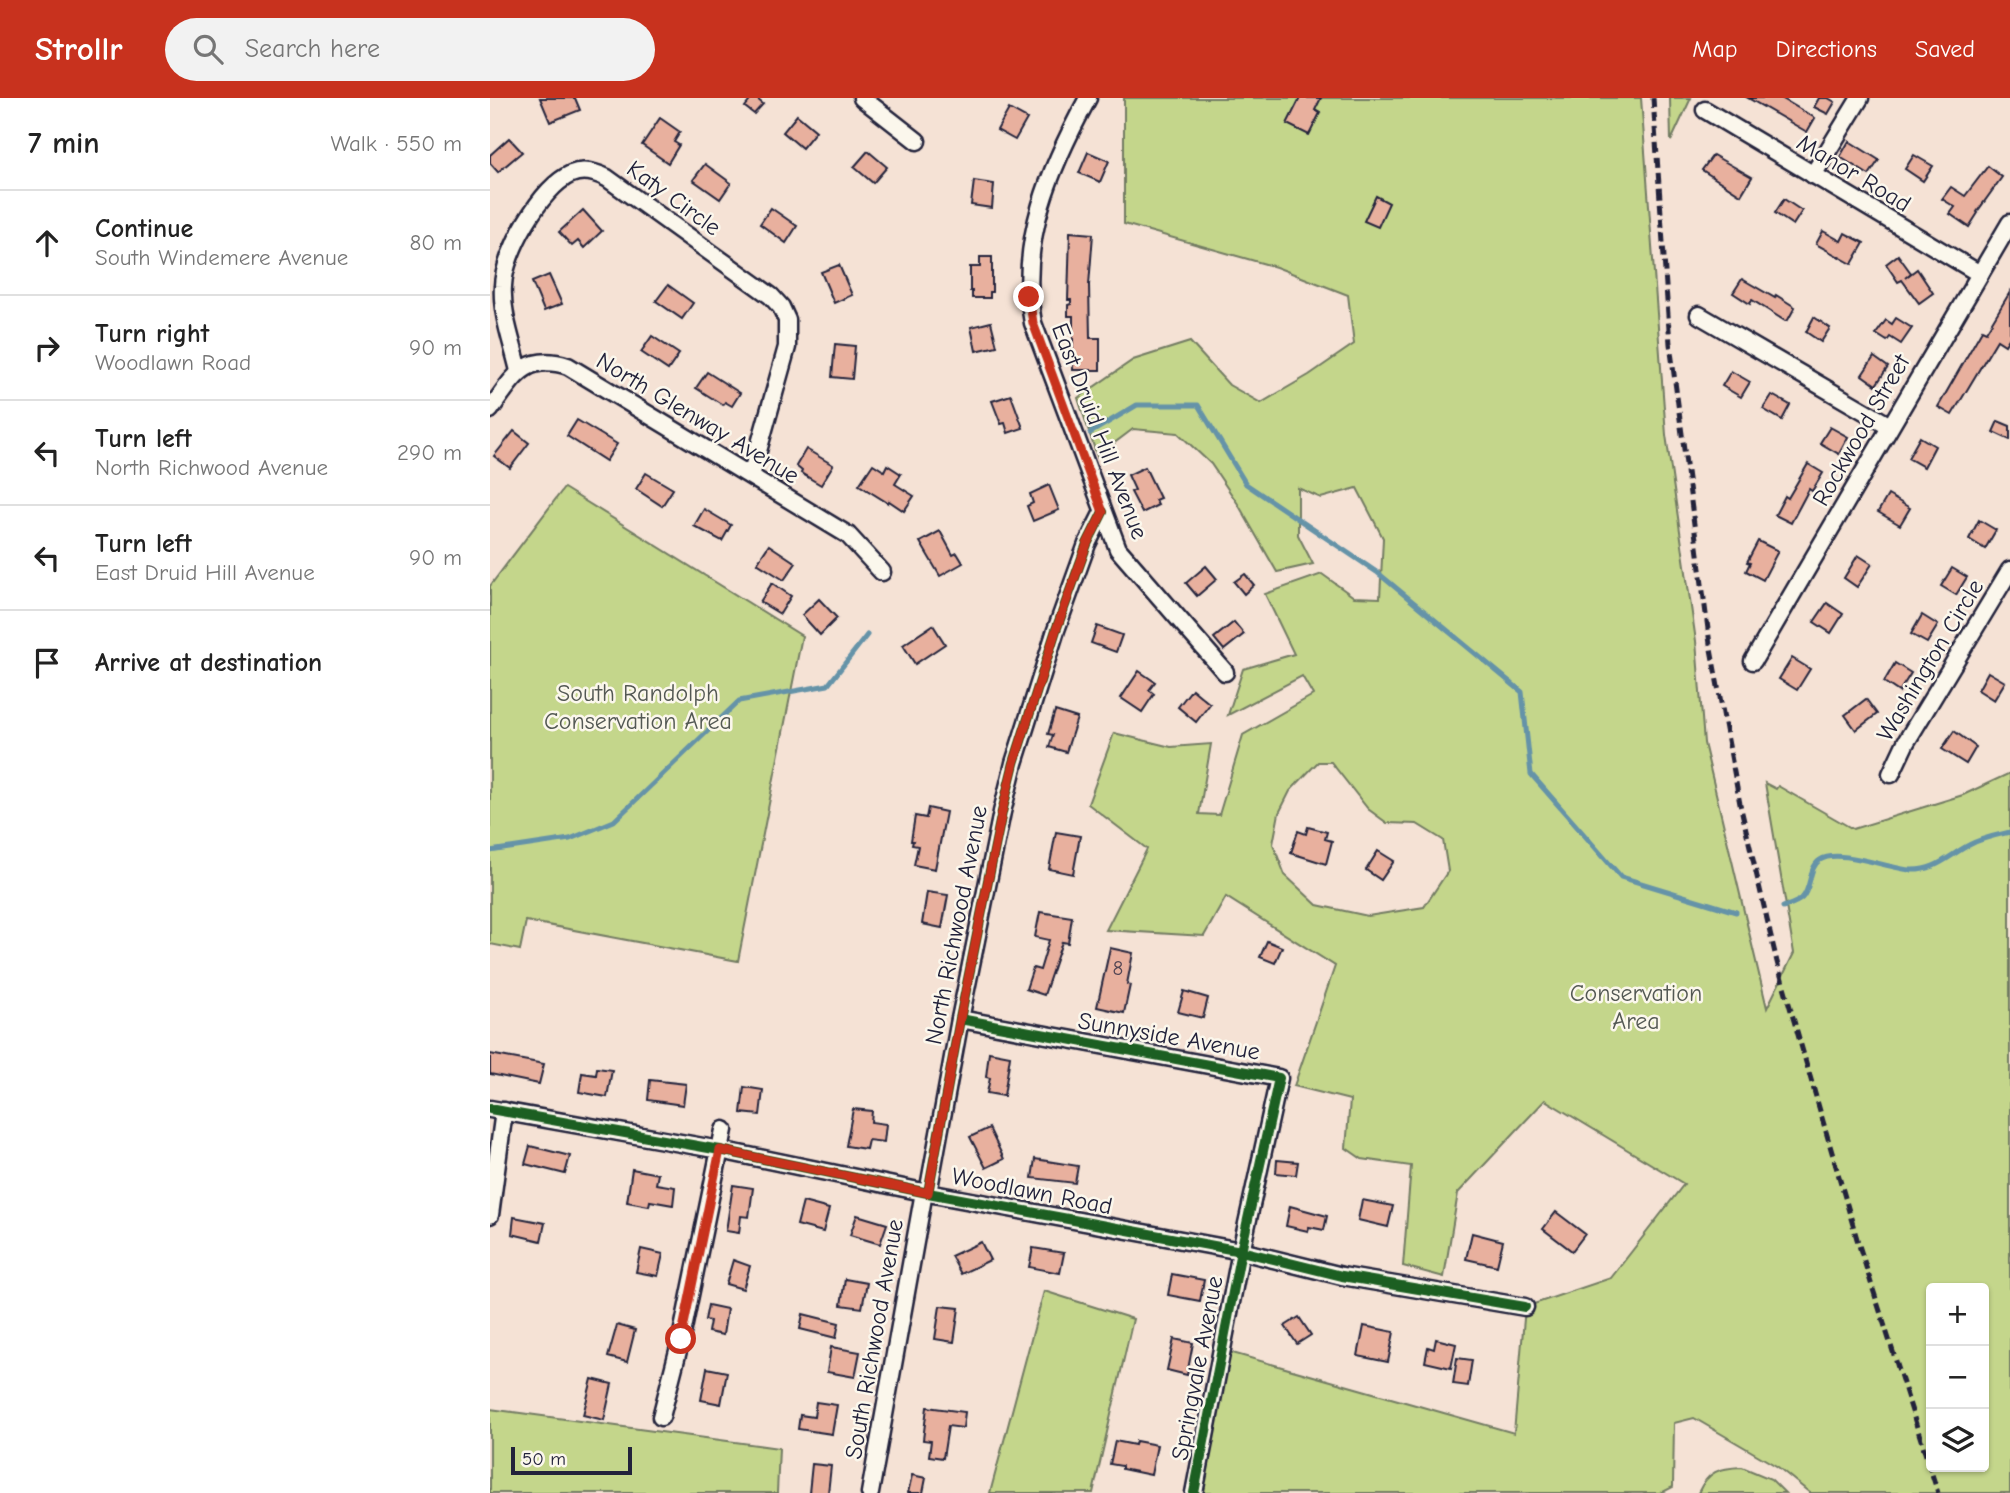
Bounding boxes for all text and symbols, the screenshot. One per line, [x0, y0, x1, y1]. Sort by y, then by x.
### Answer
search box [165, 18, 655, 81]
text: Strollr [35, 30, 123, 68]
icon: search [189, 30, 227, 68]
text: Search here [245, 34, 380, 64]
text: Map [1692, 35, 1738, 63]
text: Directions [1776, 35, 1877, 63]
text: Saved [1915, 35, 1975, 63]
text: 7 min [28, 126, 100, 161]
street label: Manor Road [1792, 128, 1916, 218]
text: Walk · 550 m [331, 130, 462, 157]
street label: Katy Circle [622, 155, 726, 241]
text: Continue [95, 214, 193, 244]
icon: ahead [28, 224, 66, 262]
text: 80 m [409, 229, 462, 256]
text: South Windemere Avenue [95, 244, 348, 271]
route end [1013, 281, 1044, 312]
text: Turn right [95, 319, 209, 349]
street label: East Druid Hill Avenue [1046, 319, 1154, 543]
icon: right [28, 329, 66, 367]
text: 90 m [409, 334, 462, 361]
street label: North Glenway Avenue [592, 346, 804, 490]
street label: Rockwood Street [1806, 348, 1916, 511]
text: Woodlawn Road [95, 349, 251, 376]
text: Turn left [95, 424, 192, 454]
icon: left [28, 434, 66, 472]
text: 290 m [397, 439, 462, 466]
text: North Richwood Avenue [95, 454, 328, 481]
text: Turn left [95, 529, 192, 559]
icon: left [28, 539, 66, 577]
text: 90 m [409, 544, 462, 571]
text: East Druid Hill Avenue [95, 559, 315, 586]
street label: Washington Circle [1871, 574, 1989, 746]
icon: arrive [28, 644, 66, 682]
text: Arrive at destination [95, 648, 322, 678]
park label: South Randolph Conservation Area [544, 679, 732, 735]
street label: North Richwood Avenue [919, 803, 993, 1047]
house number: 8 [1113, 956, 1123, 980]
park label: Conservation Area [1570, 979, 1702, 1035]
street label: Sunnyside Avenue [1076, 1006, 1262, 1066]
street label: Woodlawn Road [949, 1162, 1115, 1220]
street label: South Richwood Avenue [839, 1217, 909, 1461]
street label: Springvale Avenue [1165, 1273, 1229, 1463]
map controls [1926, 1283, 1989, 1472]
button: + [1926, 1283, 1989, 1346]
route start [665, 1323, 696, 1354]
button: − [1926, 1346, 1989, 1409]
button: layers [1926, 1409, 1989, 1472]
scale bar [511, 1444, 632, 1476]
text: 50 m [522, 1448, 566, 1470]

